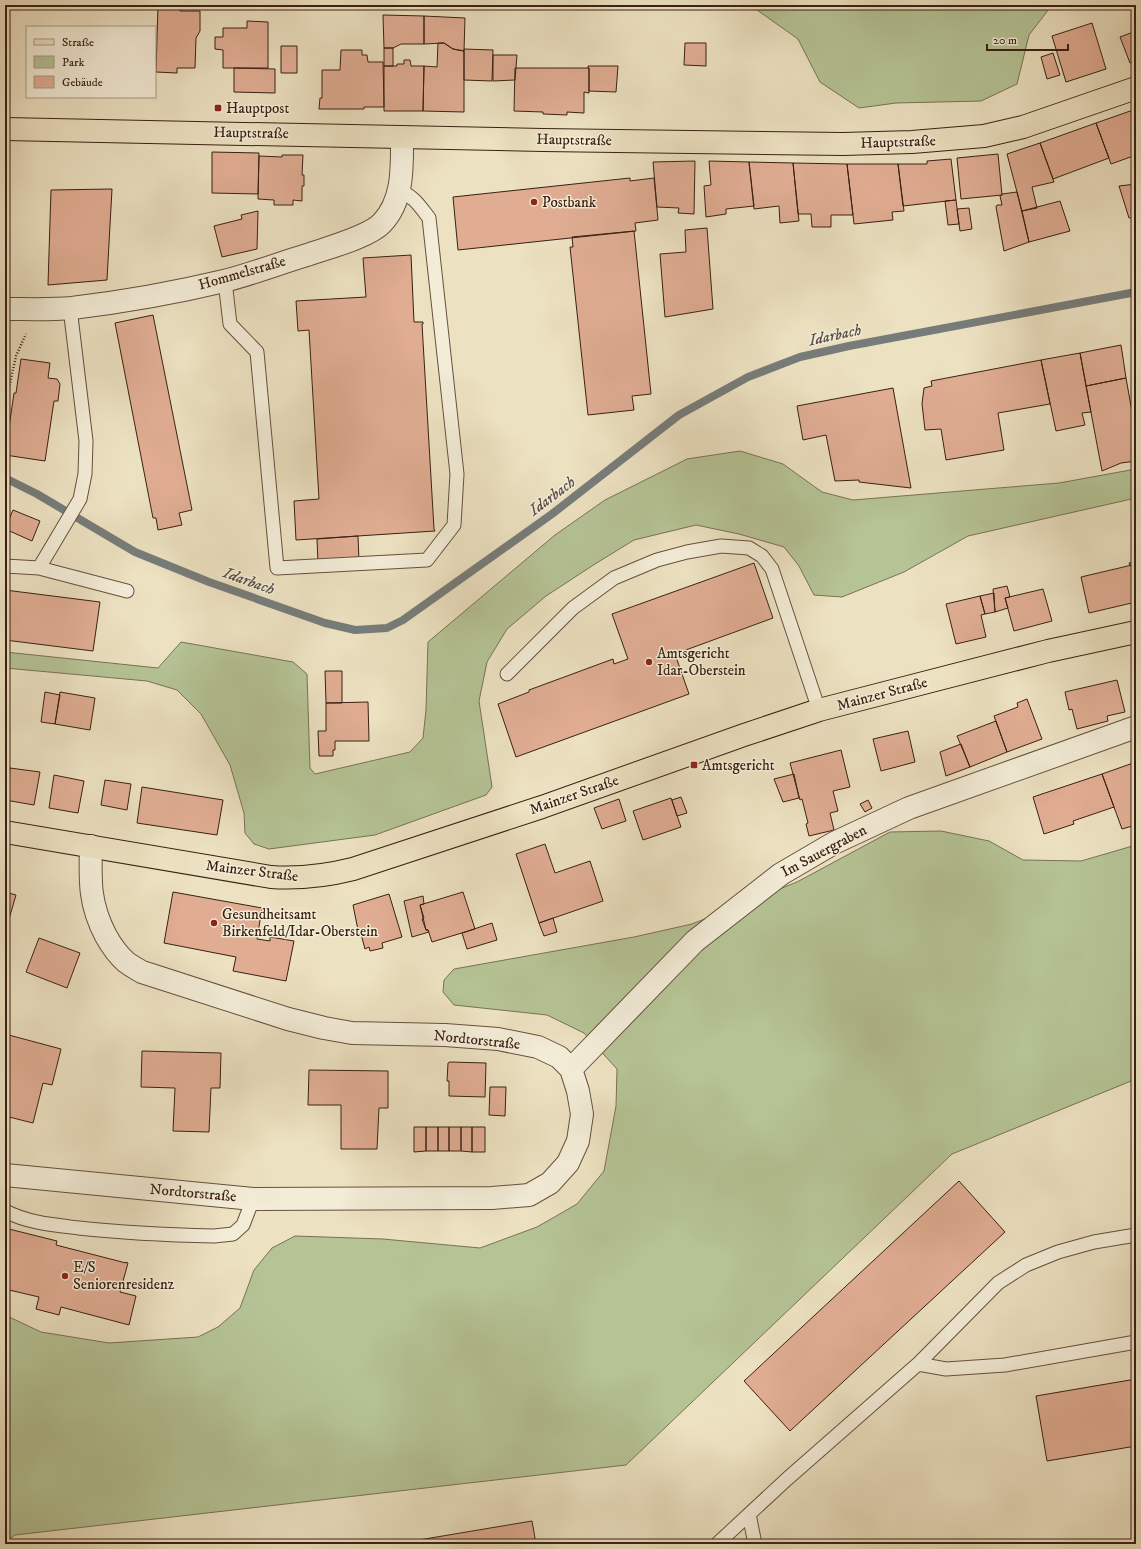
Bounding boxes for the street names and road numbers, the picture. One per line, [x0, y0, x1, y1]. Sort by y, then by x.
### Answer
street label: Hauptstraße [213, 123, 289, 143]
street label: Hauptstraße [536, 130, 612, 150]
street label: Hauptstraße [860, 131, 936, 153]
street label: Hommelstraße [196, 251, 288, 295]
street label: Mainzer Straße [835, 673, 929, 715]
street label: Mainzer Straße [527, 771, 621, 819]
street label: Im Sauergraben [778, 820, 870, 882]
street label: Mainzer Straße [205, 856, 299, 886]
street label: Nordtorstraße [433, 1026, 521, 1054]
street label: Nordtorstraße [149, 1180, 237, 1206]

